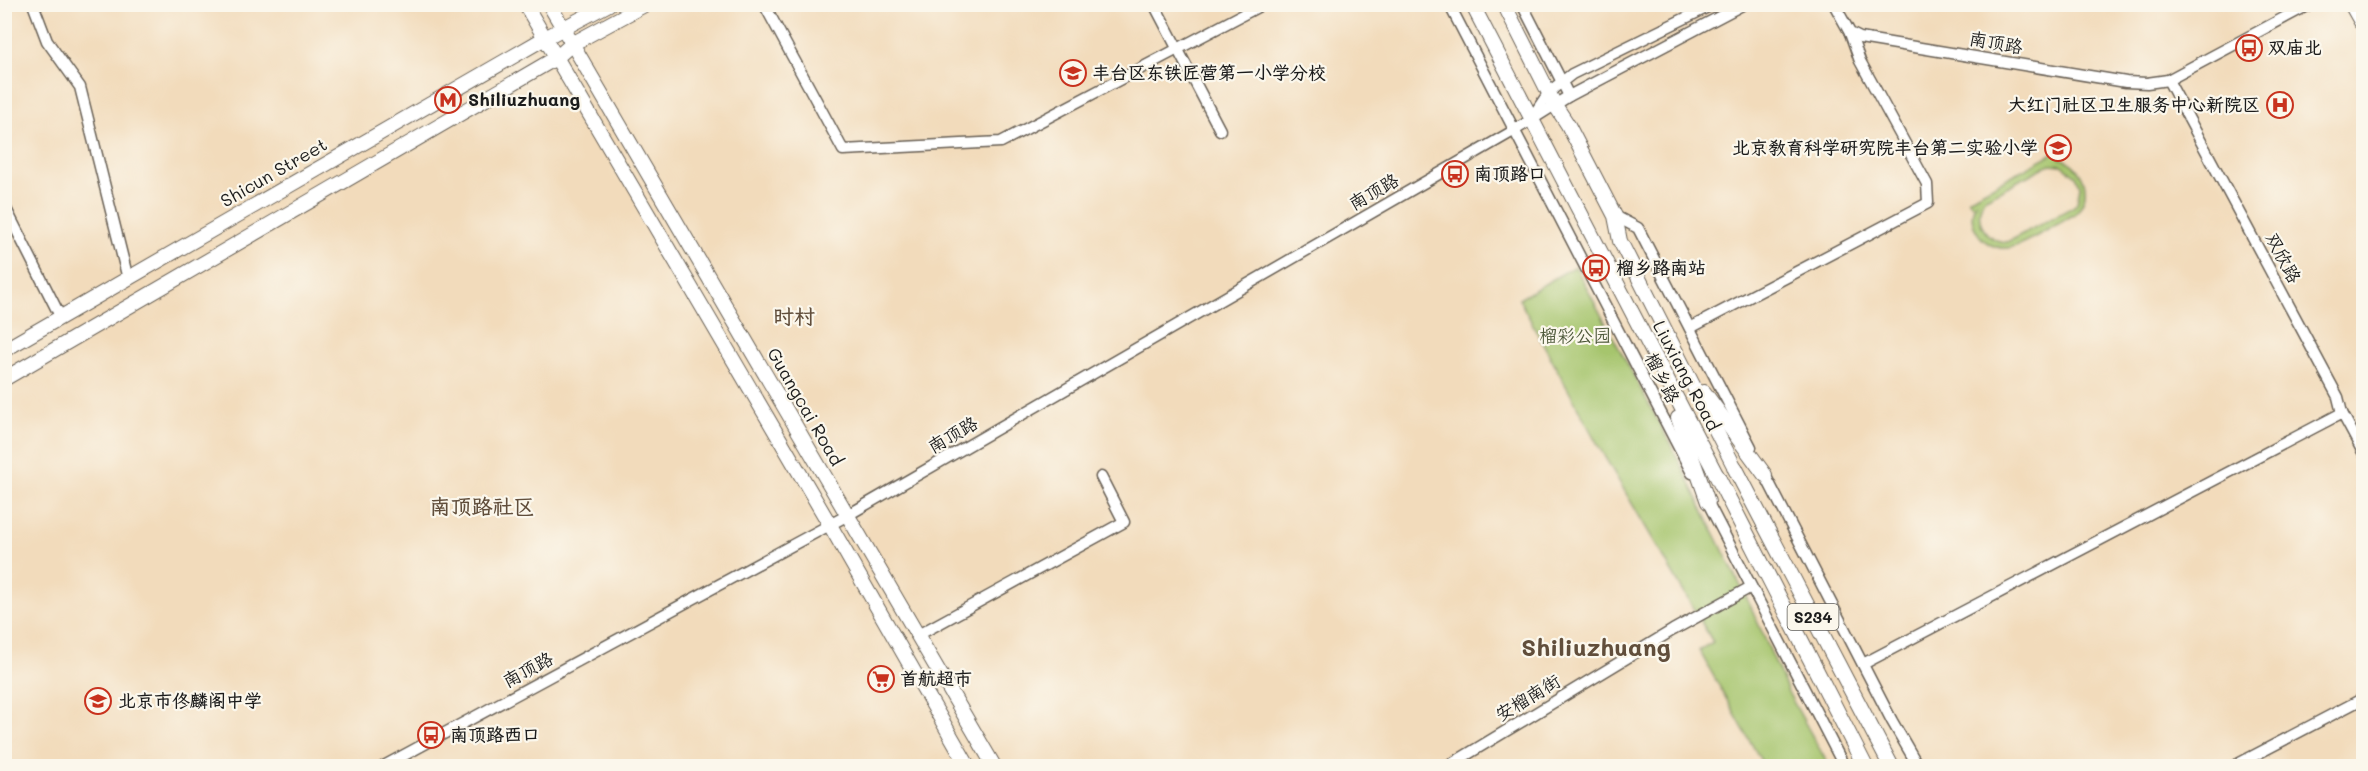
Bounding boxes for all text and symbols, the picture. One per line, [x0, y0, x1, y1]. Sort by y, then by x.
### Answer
street label: 南顶路 [1968, 26, 2025, 59]
bus stop icon: 双庙北 [2234, 33, 2264, 63]
place label: 双庙北 [2268, 35, 2322, 59]
school or university icon: 丰台区东铁匠营第一小学分校 [1058, 58, 1088, 88]
place label: 丰台区东铁匠营第一小学分校 [1092, 60, 1326, 84]
metro station icon: Shiliuzhuang [433, 85, 463, 115]
place label: Shiliuzhuang [468, 87, 580, 111]
hospital icon: 大红门社区卫生服务中心新院区 [2265, 90, 2295, 120]
place label: 大红门社区卫生服务中心新院区 [2008, 92, 2260, 116]
street label: Shicun Street [216, 132, 331, 212]
school or university icon: 北京教育科学研究院丰台第二实验小学 [2043, 133, 2073, 163]
place label: 北京教育科学研究院丰台第二实验小学 [1732, 135, 2038, 159]
bus stop icon: 南顶路口 [1440, 159, 1470, 189]
place label: 南顶路口 [1474, 161, 1546, 185]
street label: 南顶路 [1344, 167, 1403, 215]
street label: 双欣路 [2261, 228, 2307, 287]
bus stop icon: 榴乡路南站 [1581, 253, 1611, 283]
place label: 榴乡路南站 [1616, 255, 1706, 279]
district label: 时村 [773, 302, 815, 329]
street label: Liuxiang Road [1648, 316, 1726, 435]
park label: 榴彩公园 [1539, 323, 1611, 347]
street label: Guangcai Road [762, 343, 849, 470]
street label: 榴乡路 [1640, 348, 1686, 407]
street label: 南顶路 [923, 410, 982, 458]
district label: 南顶路社区 [430, 492, 535, 519]
road number: S234 [1788, 604, 1838, 630]
district label: Shiliuzhuang [1521, 631, 1671, 662]
street label: 南顶路 [498, 646, 557, 692]
supermarket icon: 首航超市 [866, 664, 896, 694]
place label: 首航超市 [900, 666, 972, 690]
street label: 安榴南街 [1490, 668, 1565, 726]
school or university icon: 北京市佟麟阁中学 [83, 686, 113, 716]
place label: 北京市佟麟阁中学 [118, 688, 262, 712]
bus stop icon: 南顶路西口 [416, 720, 446, 750]
place label: 南顶路西口 [450, 722, 540, 746]

